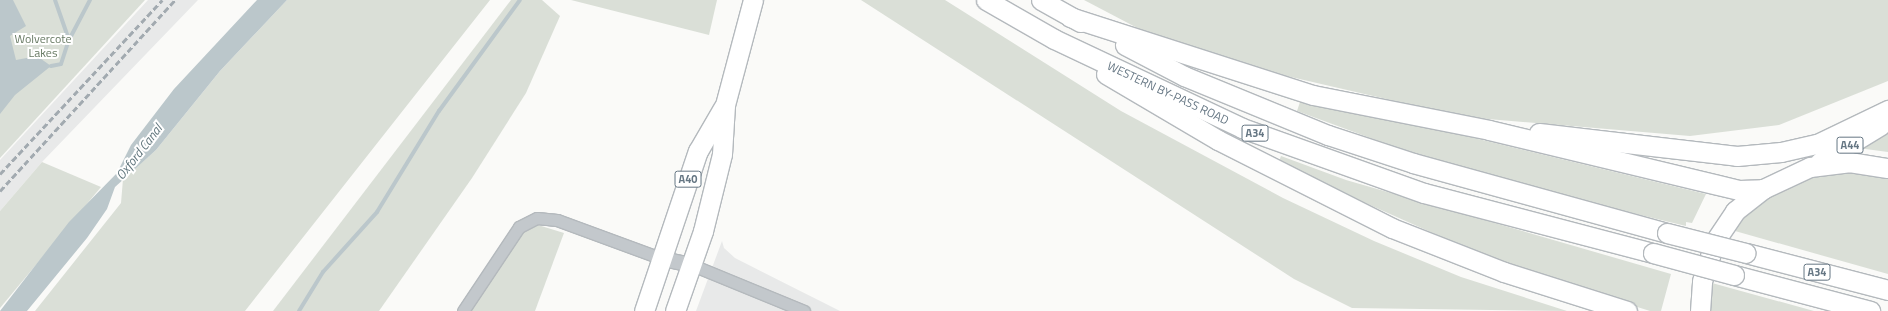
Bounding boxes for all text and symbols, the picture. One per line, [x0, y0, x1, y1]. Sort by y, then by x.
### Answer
park label: Wolvercote Lakes [15, 32, 71, 60]
street label: WESTERN BY-PASS ROAD [1105, 59, 1231, 127]
water label: Oxford Canal [113, 121, 165, 183]
road number: A34 [1241, 124, 1269, 142]
road number: A44 [1836, 136, 1864, 154]
road number: A40 [674, 170, 702, 188]
road number: A34 [1803, 263, 1831, 281]

